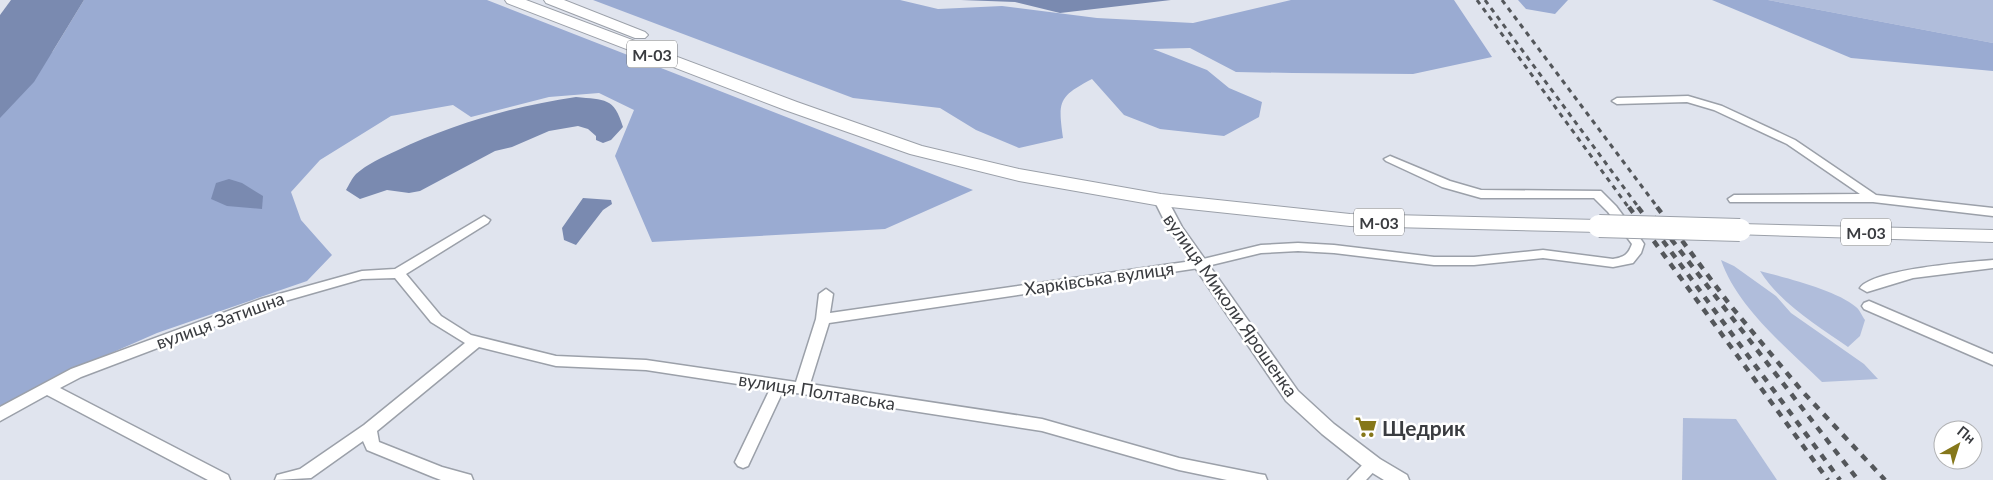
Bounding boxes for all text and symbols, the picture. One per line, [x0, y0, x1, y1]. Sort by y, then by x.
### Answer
road number: М-03 [627, 41, 677, 68]
road number: М-03 [1354, 208, 1404, 236]
street label: вулиця Миколи Ярошенка [1159, 209, 1303, 401]
road number: М-03 [1841, 218, 1891, 246]
street label: Харківська вулиця [1023, 257, 1175, 299]
street label: вулиця Затишна [153, 287, 287, 353]
street label: вулиця Полтавська [737, 368, 897, 414]
supermarket icon: Щедрик [1353, 414, 1379, 440]
place label: Щедрик [1382, 415, 1466, 440]
north arrow [1933, 420, 1983, 470]
text: Пн [1954, 422, 1979, 447]

